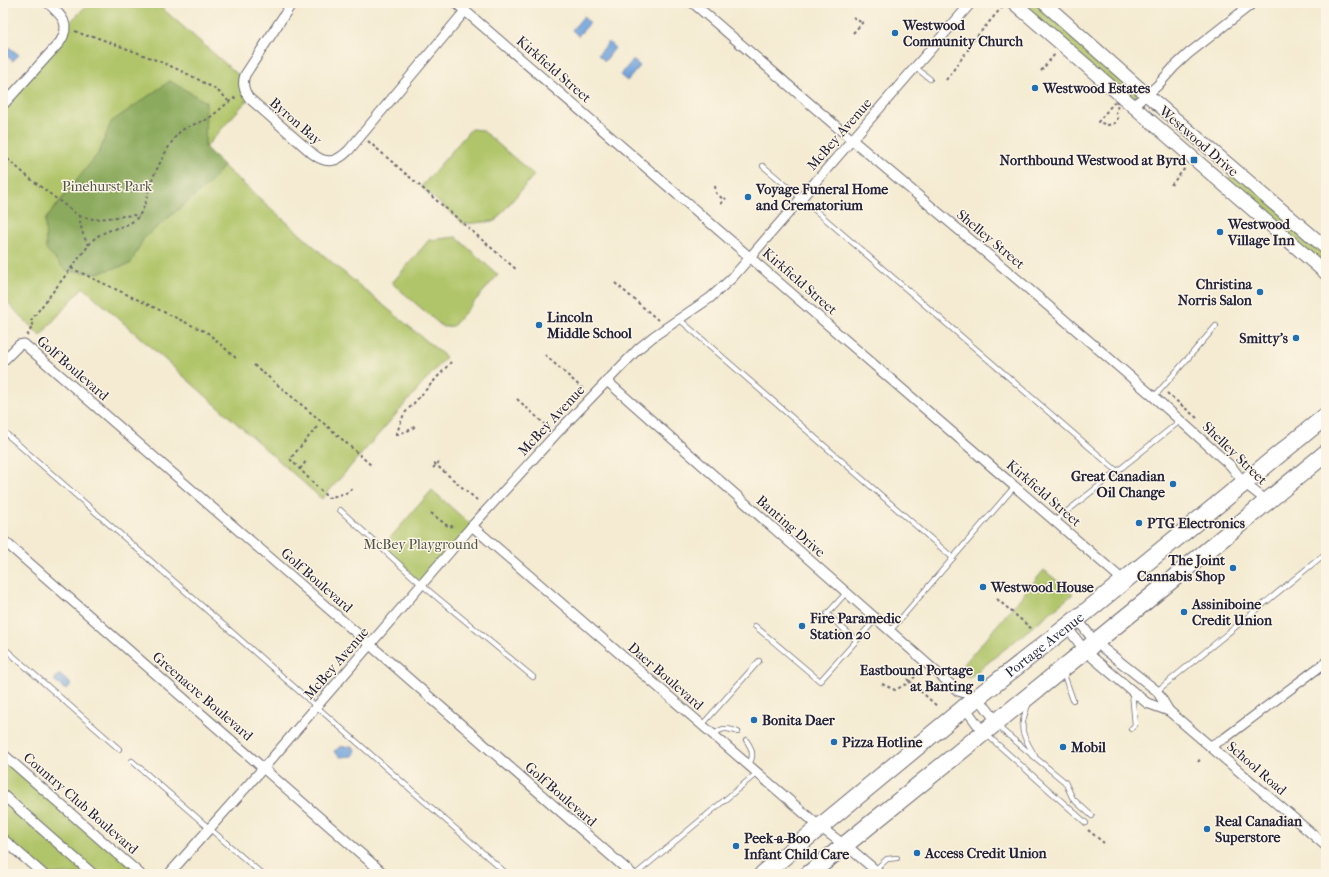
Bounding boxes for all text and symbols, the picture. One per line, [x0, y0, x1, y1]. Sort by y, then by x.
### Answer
place label: Westwood Community Church [902, 17, 1024, 50]
marker: Westwood Community Church [890, 28, 900, 38]
street label: Kirkfield Street [513, 32, 594, 106]
place label: Westwood Estates [1042, 80, 1151, 97]
marker: Westwood Estates [1030, 83, 1040, 93]
street label: Byron Bay [266, 94, 326, 149]
street label: McBey Avenue [803, 95, 875, 174]
street label: Westwood Drive [1155, 102, 1242, 180]
place label: Northbound Westwood at Byrd [1000, 152, 1187, 169]
marker: Northbound Westwood at Byrd [1189, 155, 1199, 165]
park label: Pinehurst Park [62, 178, 153, 195]
place label: Voyage Funeral Home and Crematorium [755, 181, 888, 214]
marker: Voyage Funeral Home and Crematorium [743, 192, 753, 202]
street label: Shelley Street [953, 206, 1028, 273]
place label: Westwood Village Inn [1227, 216, 1295, 249]
marker: Westwood Village Inn [1215, 227, 1225, 237]
street label: Kirkfield Street [759, 244, 840, 318]
place label: Christina Norris Salon [1178, 276, 1253, 309]
marker: Christina Norris Salon [1255, 287, 1265, 297]
place label: Lincoln Middle School [546, 309, 632, 342]
marker: Lincoln Middle School [534, 320, 544, 330]
place label: Smitty's [1239, 330, 1289, 347]
street label: Golf Boulevard [33, 333, 112, 404]
marker: Smitty's [1291, 333, 1301, 343]
street label: McBey Avenue [514, 382, 588, 459]
street label: Shelley Street [1199, 418, 1271, 489]
street label: Kirkfield Street [1003, 456, 1084, 530]
place label: Great Canadian Oil Change [1071, 468, 1166, 501]
marker: Great Canadian Oil Change [1168, 479, 1178, 489]
street label: Banting Drive [753, 492, 829, 561]
place label: PTG Electronics [1147, 515, 1246, 532]
marker: PTG Electronics [1134, 518, 1144, 528]
park label: McBey Playground [364, 536, 479, 553]
street label: Golf Boulevard [277, 545, 356, 616]
place label: The Joint Cannabis Shop [1137, 552, 1226, 585]
marker: The Joint Cannabis Shop [1228, 563, 1238, 573]
place label: Westwood House [990, 579, 1094, 596]
marker: Westwood House [978, 582, 988, 592]
place label: Assiniboine Credit Union [1191, 596, 1273, 629]
marker: Assiniboine Credit Union [1179, 607, 1189, 617]
street label: Portage Avenue [1002, 609, 1087, 681]
place label: Fire Paramedic Station 20 [809, 610, 902, 643]
marker: Fire Paramedic Station 20 [797, 621, 807, 631]
street label: McBey Avenue [300, 624, 372, 703]
street label: Daer Boulevard [624, 639, 707, 714]
street label: Greenacre Boulevard [149, 648, 257, 745]
place label: Eastbound Portage at Banting [860, 662, 974, 695]
marker: Eastbound Portage at Banting [976, 673, 986, 683]
place label: Bonita Daer [762, 712, 836, 729]
marker: Bonita Daer [749, 715, 759, 725]
place label: Pizza Hotline [842, 734, 922, 751]
marker: Pizza Hotline [829, 737, 839, 747]
street label: School Road [1223, 738, 1290, 799]
place label: Mobil [1070, 739, 1106, 756]
marker: Mobil [1058, 742, 1068, 752]
street label: Country Club Boulevard [20, 749, 142, 858]
street label: Golf Boulevard [521, 759, 600, 830]
place label: Real Canadian Superstore [1215, 813, 1303, 846]
marker: Real Canadian Superstore [1202, 824, 1212, 834]
place label: Peek-a-Boo Infant Child Care [744, 830, 849, 863]
marker: Peek-a-Boo Infant Child Care [731, 841, 741, 851]
place label: Access Credit Union [924, 845, 1048, 862]
marker: Access Credit Union [912, 848, 922, 858]

